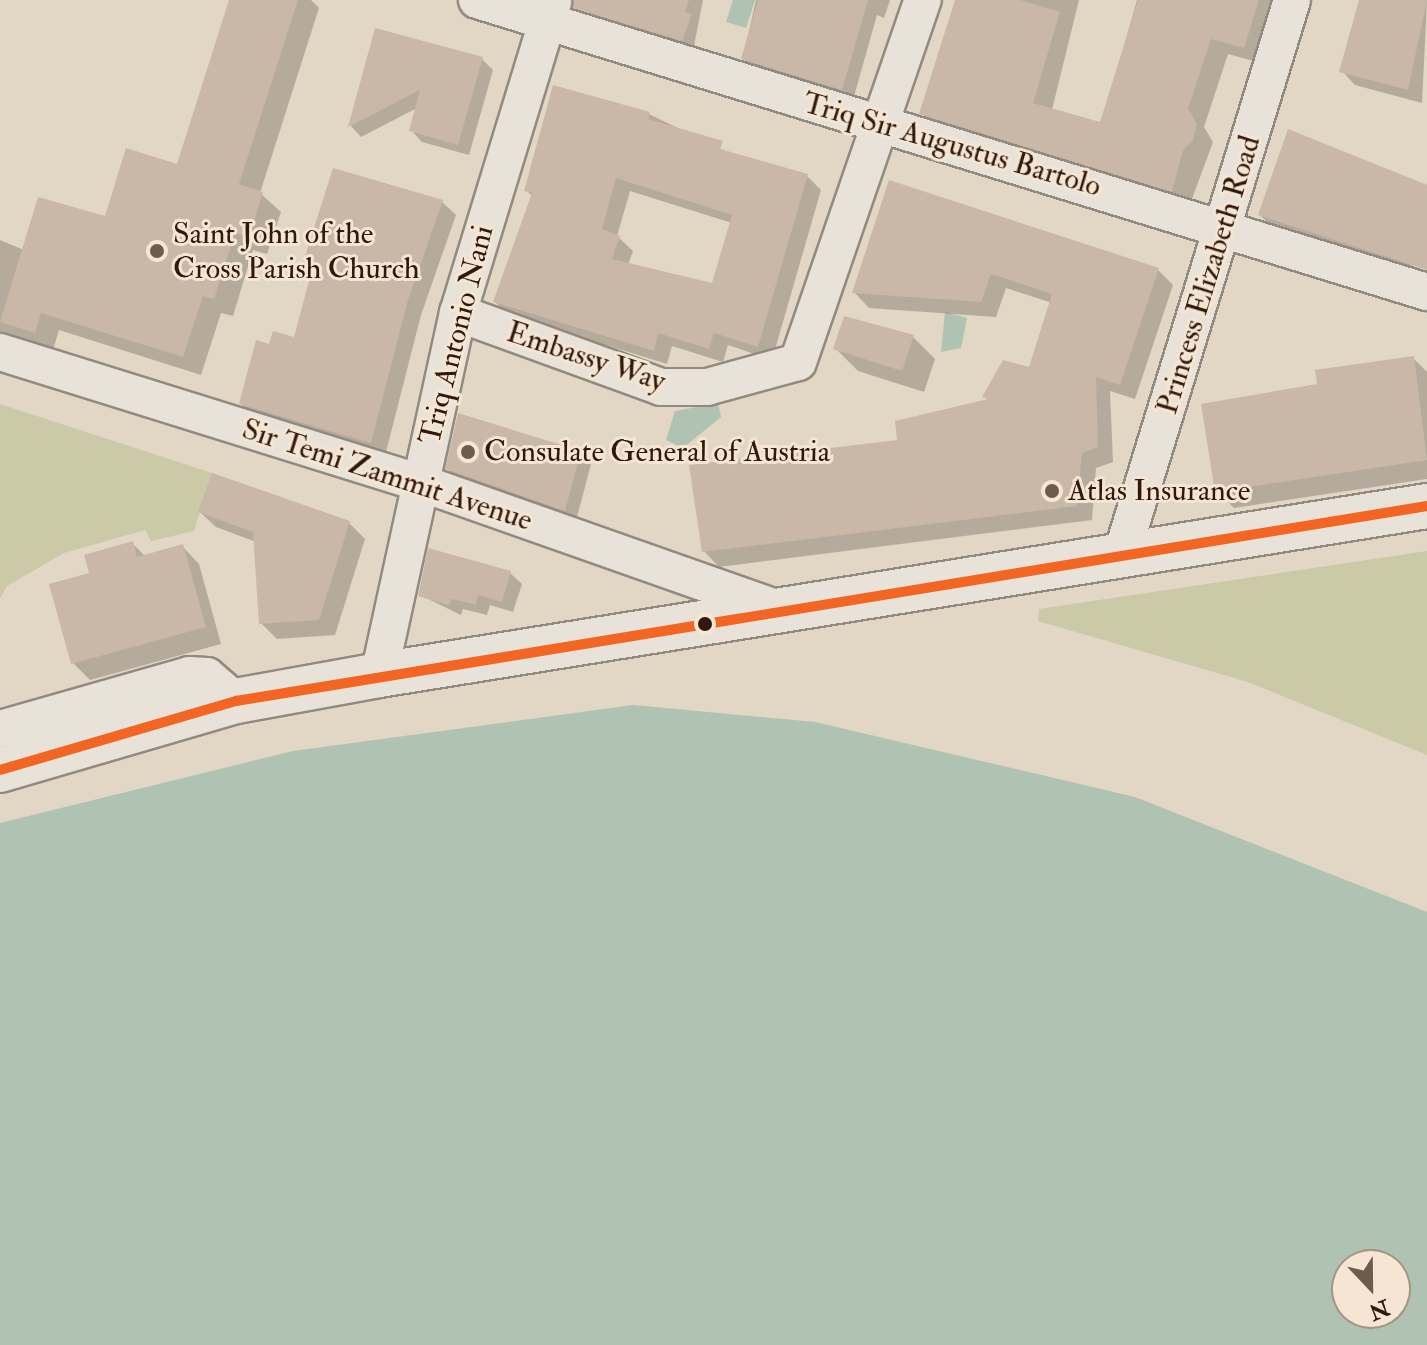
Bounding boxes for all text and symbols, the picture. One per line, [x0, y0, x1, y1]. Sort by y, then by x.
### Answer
street label: Triq Sir Augustus Bartolo [799, 85, 1105, 205]
street label: Princess Elizabeth Road [1150, 131, 1268, 419]
place label: Saint John of the Cross Parish Church [173, 216, 420, 286]
street label: Triq Antonio Nani [412, 222, 502, 448]
marker: Saint John of the Cross Parish Church [148, 242, 166, 260]
street label: Embassy Way [502, 314, 670, 400]
street label: Sir Temi Zammit Avenue [237, 411, 537, 539]
place label: Consulate General of Austria [484, 434, 830, 470]
marker: Consulate General of Austria [459, 443, 477, 461]
place label: Atlas Insurance [1068, 473, 1250, 509]
marker: Atlas Insurance [1043, 482, 1061, 500]
unlabelled marker [697, 616, 713, 632]
north arrow [1331, 1249, 1411, 1329]
text: N [1365, 1293, 1394, 1326]

